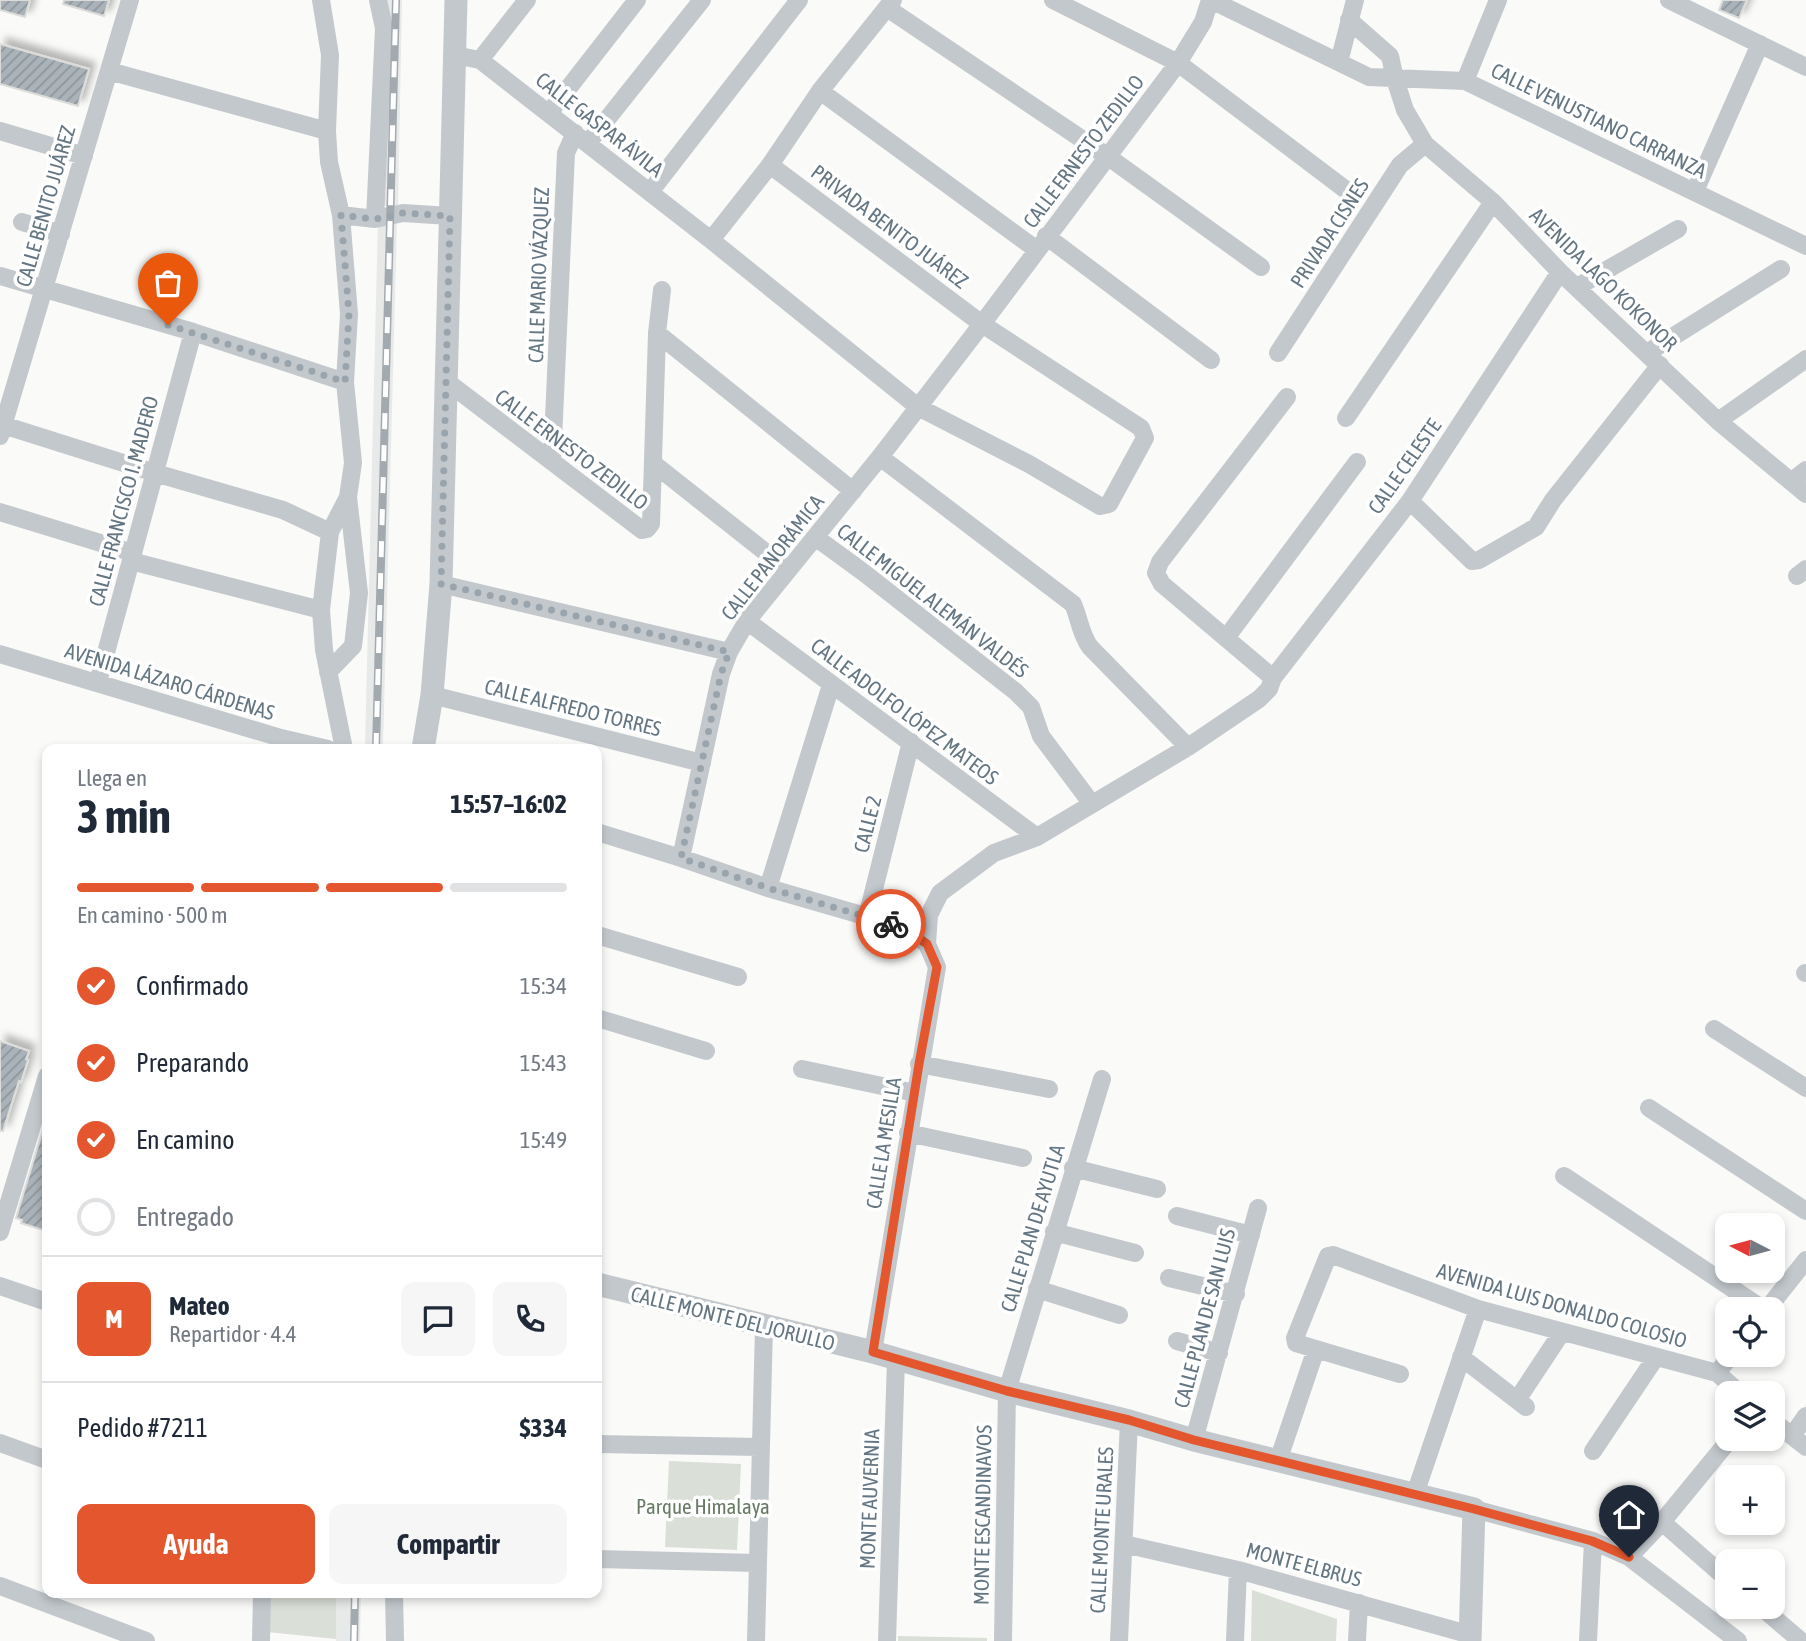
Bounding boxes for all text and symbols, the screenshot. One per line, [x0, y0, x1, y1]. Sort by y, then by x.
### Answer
street label: CALLE VENUSTIANO CARRANZA [1488, 57, 1711, 183]
street label: CALLE GASPAR ÁVILA [531, 67, 669, 182]
street label: CALLE ERNESTO ZEDILLO [1018, 70, 1148, 232]
street label: CALLE BENITO JUÁREZ [10, 123, 80, 289]
street label: PRIVADA BENITO JUÁREZ [807, 159, 973, 293]
street label: PRIVADA CISNES [1285, 174, 1373, 292]
street label: CALLE MARIO VÁZQUEZ [523, 187, 553, 363]
street label: AVENIDA LAGO KOKONOR [1525, 202, 1683, 356]
pin [138, 253, 198, 325]
icon: bag [149, 264, 187, 302]
street label: CALLE ERNESTO ZEDILLO [491, 384, 653, 514]
street label: CALLE FRANCISCO I. MADERO [83, 393, 163, 609]
street label: CALLE CELESTE [1363, 414, 1445, 518]
street label: CALLE PANORÁMICA [716, 489, 829, 624]
street label: CALLE MIGUEL ALEMÁN VALDÉS [833, 518, 1033, 682]
street label: CALLE ADOLFO LÓPEZ MATEOS [807, 633, 1003, 789]
street label: AVENIDA LÁZARO CÁRDENAS [62, 638, 278, 724]
street label: CALLE ALFREDO TORRES [482, 673, 664, 741]
text: Llega en [77, 765, 147, 791]
text: 15:57–16:02 [450, 789, 567, 819]
text: 3 min [77, 790, 171, 843]
street label: CALLE 2 [848, 793, 886, 855]
courier [856, 889, 926, 959]
text: En camino · 500 m [77, 902, 228, 928]
icon: bike [872, 905, 910, 943]
icon: check [77, 967, 115, 1005]
text: Confirmado [136, 971, 249, 1001]
text: 15:34 [520, 973, 567, 999]
icon: check [77, 1044, 115, 1082]
text: Preparando [136, 1048, 249, 1078]
text: 15:43 [520, 1050, 567, 1076]
street label: CALLE LA MESILLA [861, 1075, 905, 1210]
icon: check [77, 1121, 115, 1159]
text: En camino [136, 1125, 235, 1155]
text: 15:49 [520, 1127, 567, 1153]
street label: CALLE PLAN DE AYUTLA [995, 1141, 1069, 1315]
text: Entregado [136, 1202, 234, 1232]
north arrow [1715, 1213, 1785, 1283]
map controls [1715, 1213, 1785, 1619]
street label: CALLE PLAN DE SAN LUIS [1169, 1226, 1240, 1410]
street label: AVENIDA LUIS DONALDO COLOSIO [1434, 1258, 1690, 1352]
street label: CALLE MONTE DEL JORULLO [629, 1281, 837, 1355]
button: chat [401, 1282, 475, 1356]
button: phone [493, 1282, 567, 1356]
text: Mateo [169, 1291, 230, 1321]
button: locate [1715, 1297, 1785, 1367]
text: M [105, 1304, 123, 1334]
text: Repartidor · 4.4 [169, 1321, 296, 1347]
button: layers [1715, 1381, 1785, 1451]
text: Pedido #7211 [77, 1413, 208, 1443]
text: $334 [519, 1413, 567, 1443]
street label: MONTE ESCANDINAVOS [968, 1425, 996, 1605]
street label: MONTE AUVERNIA [855, 1428, 883, 1569]
street label: CALLE MONTE URALES [1085, 1446, 1117, 1614]
button: + [1715, 1465, 1785, 1535]
pin [1599, 1485, 1659, 1557]
park label: Parque Himalaya [636, 1494, 770, 1518]
icon: home [1610, 1496, 1648, 1534]
button: Ayuda [77, 1504, 315, 1584]
button: Compartir [329, 1504, 567, 1584]
street label: MONTE ELBRUS [1244, 1537, 1365, 1591]
button: − [1715, 1549, 1785, 1619]

